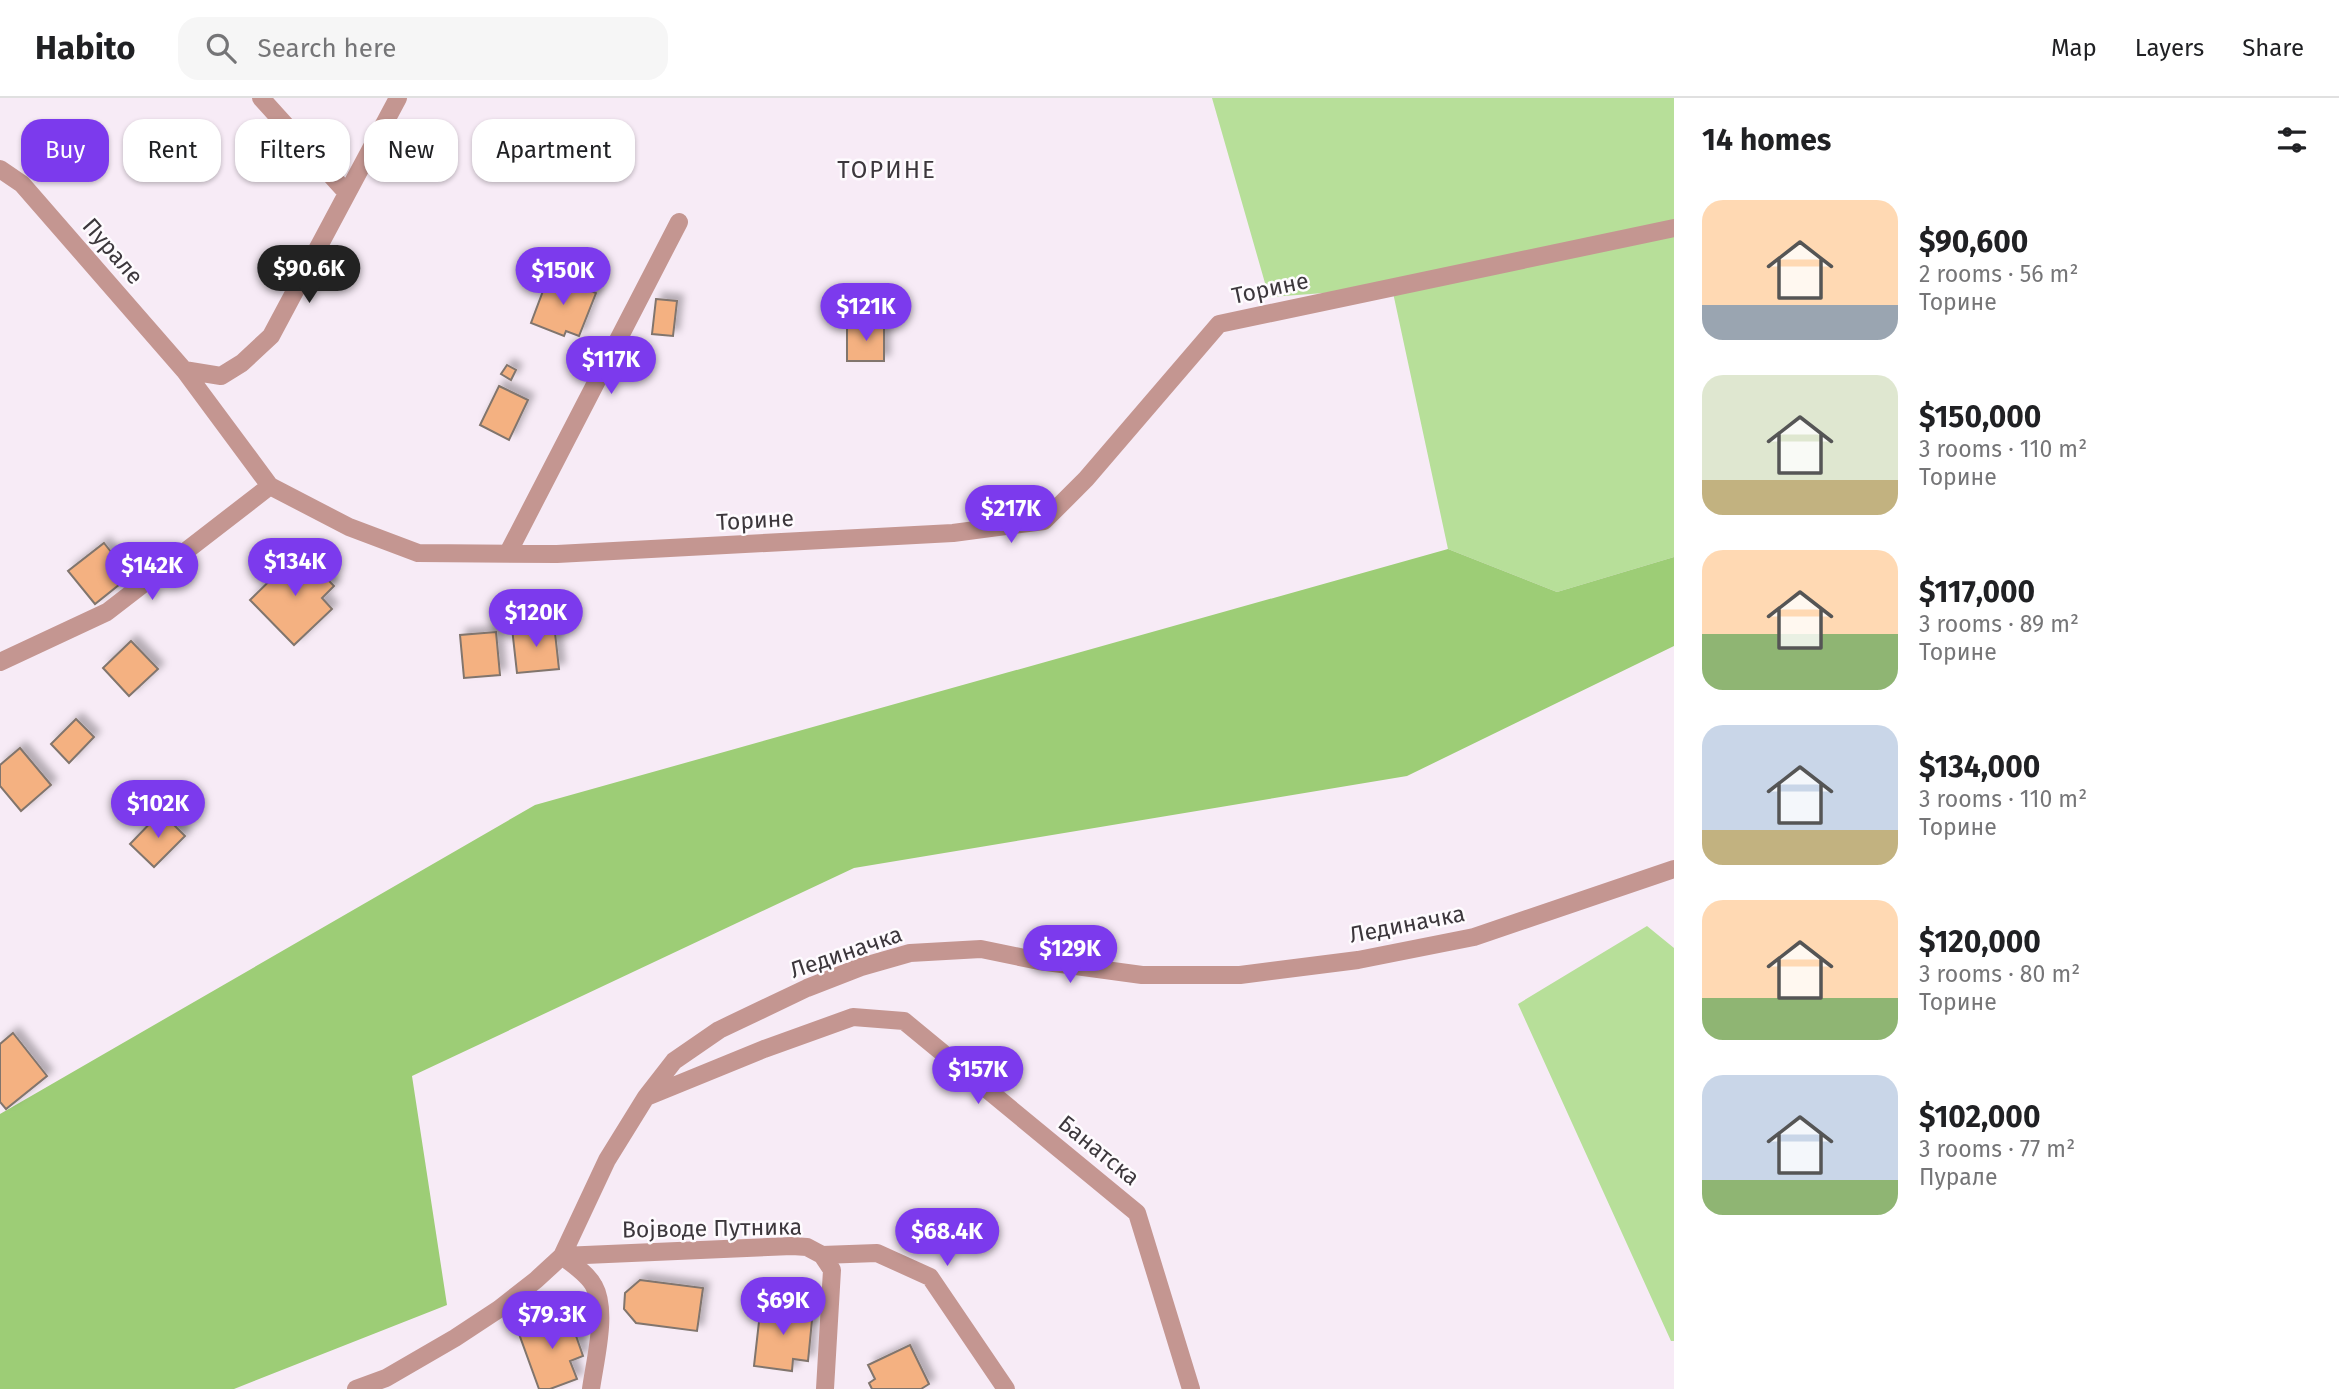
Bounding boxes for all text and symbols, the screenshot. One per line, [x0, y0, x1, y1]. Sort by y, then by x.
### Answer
search box [178, 17, 668, 80]
text: Habito [35, 28, 136, 68]
icon: search [202, 29, 240, 67]
text: Search here [258, 33, 396, 64]
text: Map [2051, 34, 2097, 62]
text: Layers [2135, 34, 2204, 62]
text: Share [2242, 34, 2304, 62]
chip: Buy [21, 119, 109, 182]
chip: Rent [123, 119, 221, 182]
chip: Filters [235, 119, 350, 182]
chip: New [364, 119, 458, 182]
chip: Apartment [472, 119, 635, 182]
icon: filters [2273, 121, 2311, 159]
text: 14 homes [1702, 122, 1831, 158]
district label: ТОРИНЕ [837, 156, 937, 184]
street label: Пурале [77, 212, 149, 290]
text: $90,600 [1919, 224, 2028, 260]
icon: home [1758, 228, 1842, 312]
pin: $90.6K [252, 246, 366, 305]
pin: $150K [514, 248, 612, 307]
text: $90.6K [273, 254, 345, 282]
text: $150K [532, 256, 594, 284]
text: 2 rooms · 56 m² [1919, 260, 2078, 288]
street label: Торине [1229, 266, 1311, 310]
pin: $121K [817, 284, 915, 343]
text: Торине [1919, 288, 1997, 316]
text: $121K [836, 292, 896, 320]
pin: $117K [562, 336, 660, 396]
text: $117K [582, 345, 640, 373]
text: $150,000 [1919, 399, 2041, 435]
icon: home [1758, 403, 1842, 487]
text: 3 rooms · 110 m² [1919, 435, 2087, 463]
text: Торине [1919, 463, 1997, 491]
pin: $217K [962, 486, 1060, 545]
text: $217K [981, 494, 1041, 522]
street label: Торине [715, 504, 795, 536]
pin: $134K [246, 538, 344, 598]
pin: $142K [103, 542, 201, 602]
text: $134K [264, 547, 326, 575]
text: $142K [121, 551, 183, 579]
text: $117,000 [1919, 574, 2035, 610]
icon: home [1758, 578, 1842, 662]
pin: $120K [487, 589, 585, 649]
text: $120K [505, 598, 567, 626]
text: 3 rooms · 89 m² [1919, 610, 2079, 638]
text: Торине [1919, 638, 1997, 666]
text: $134,000 [1919, 749, 2040, 785]
icon: home [1758, 753, 1842, 837]
pin: $102K [109, 780, 207, 840]
text: 3 rooms · 110 m² [1919, 785, 2087, 813]
text: $102K [127, 789, 189, 817]
text: Торине [1919, 813, 1997, 841]
street label: Лединачка [1347, 899, 1467, 949]
street label: Лединачка [786, 920, 906, 984]
text: $120,000 [1919, 924, 2041, 960]
pin: $129K [1021, 926, 1119, 985]
icon: home [1758, 928, 1842, 1012]
text: $129K [1039, 934, 1101, 962]
text: 3 rooms · 80 m² [1919, 960, 2080, 988]
text: Торине [1919, 988, 1997, 1016]
pin: $157K [929, 1046, 1027, 1106]
text: $157K [948, 1055, 1008, 1083]
text: $102,000 [1919, 1099, 2040, 1135]
icon: home [1758, 1103, 1842, 1187]
street label: Банатска [1053, 1109, 1145, 1191]
text: 3 rooms · 77 m² [1919, 1135, 2075, 1163]
text: Пурале [1919, 1163, 1998, 1191]
pin: $68.4K [890, 1208, 1004, 1268]
street label: Војводе Путника [622, 1212, 802, 1244]
text: $68.4K [911, 1217, 983, 1245]
pin: $69K [742, 1278, 824, 1337]
text: $69K [757, 1286, 809, 1314]
pin: $79.3K [495, 1292, 609, 1351]
text: $79.3K [518, 1300, 586, 1328]

